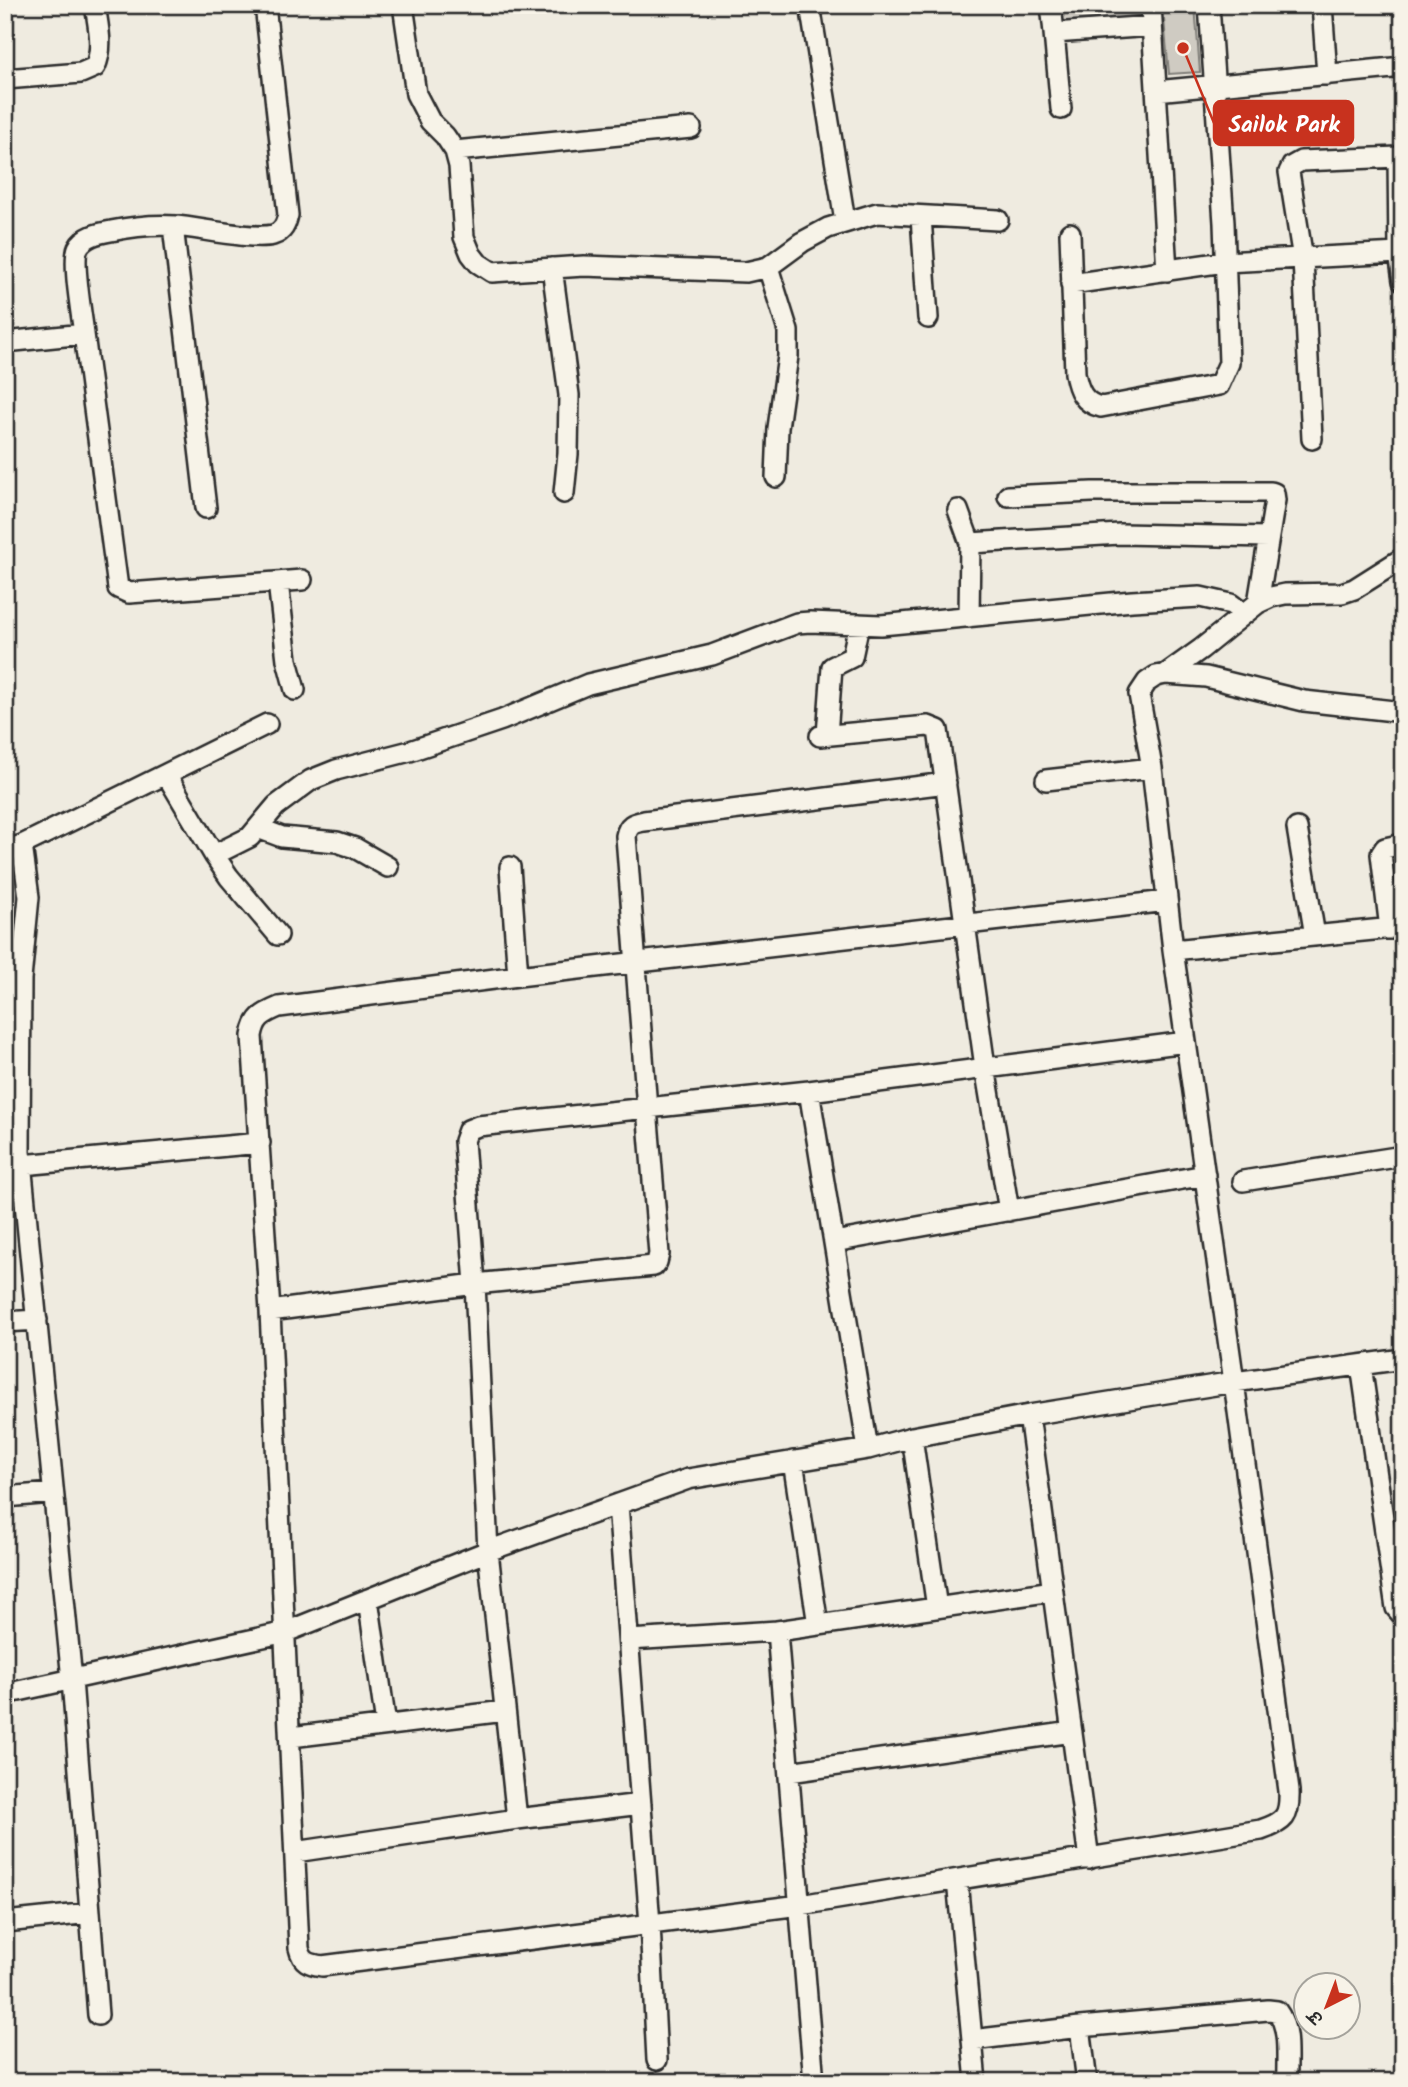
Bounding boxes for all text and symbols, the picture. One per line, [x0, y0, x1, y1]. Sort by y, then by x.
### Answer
callout: Sailok Park [1214, 101, 1353, 145]
text: Sailok Park [1228, 108, 1340, 144]
north arrow [1292, 1972, 1362, 2042]
text: उ [1299, 1999, 1331, 2032]

